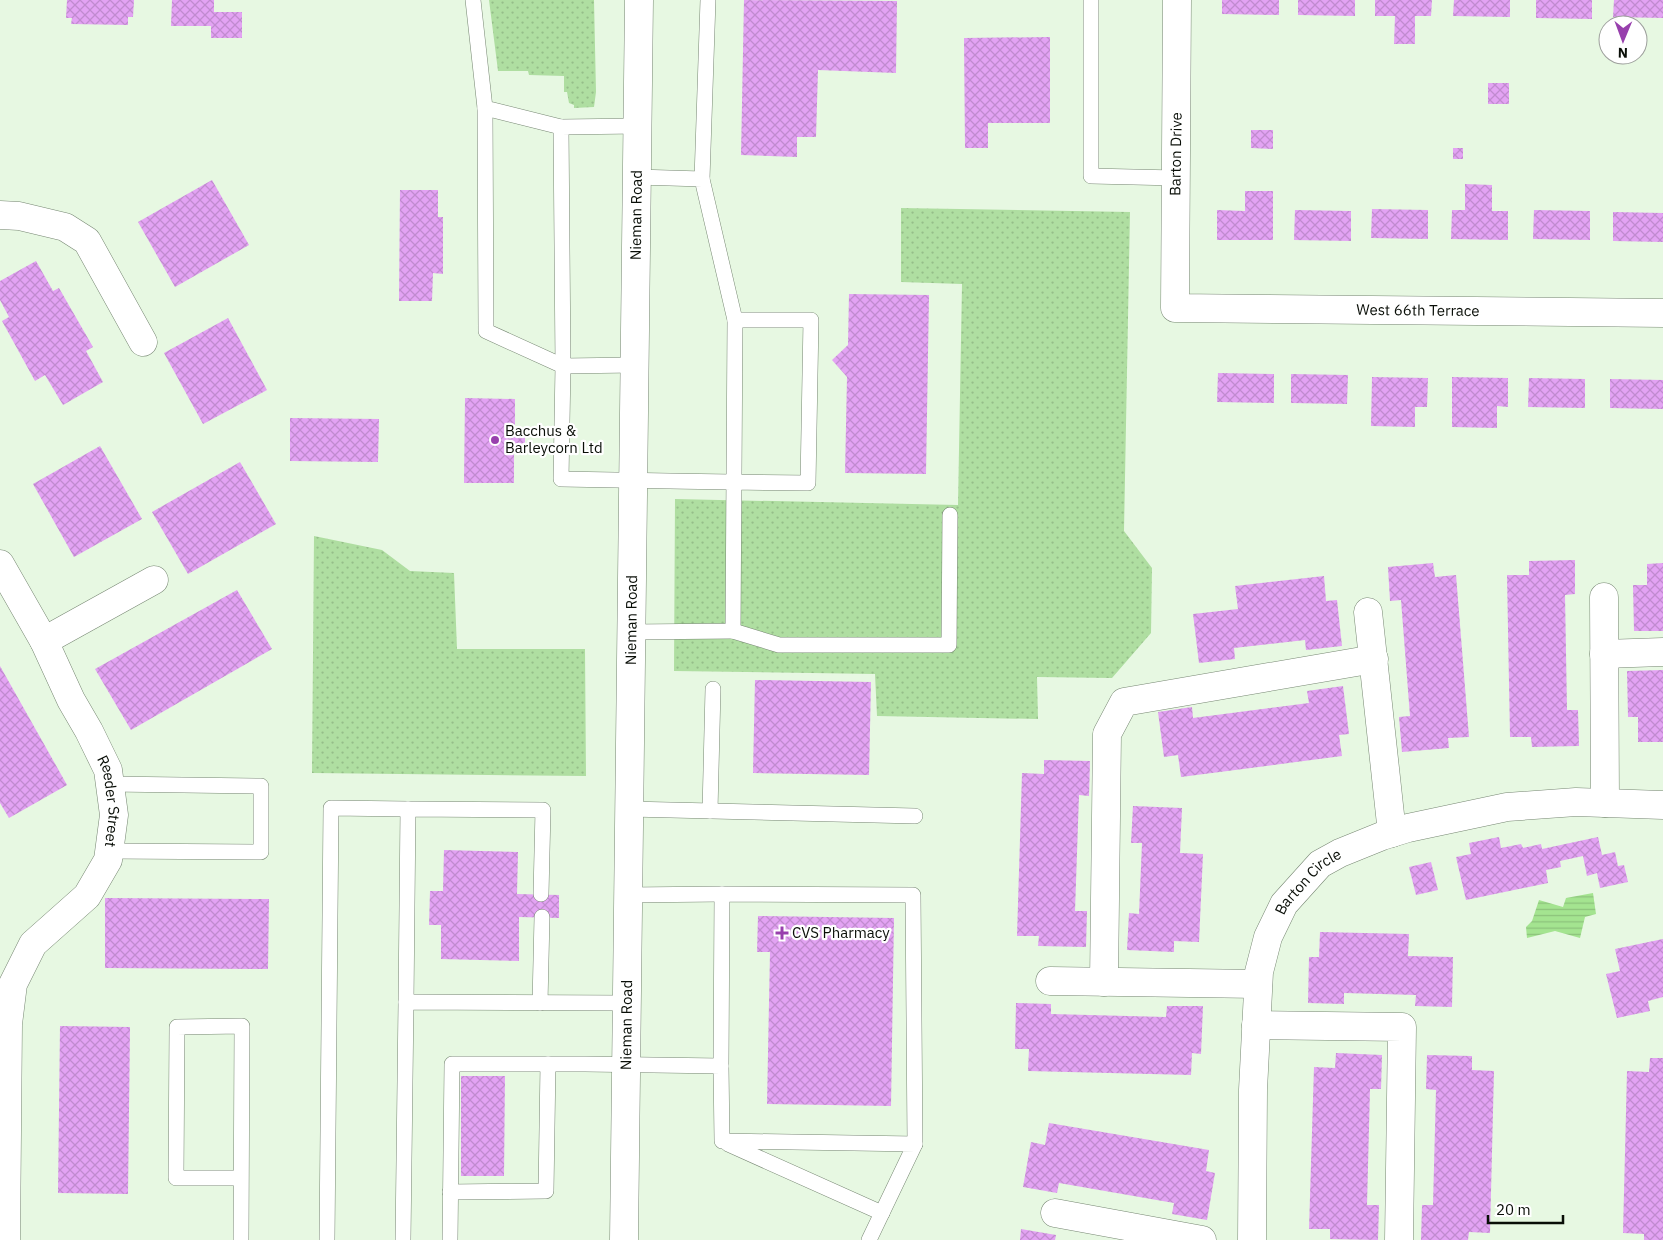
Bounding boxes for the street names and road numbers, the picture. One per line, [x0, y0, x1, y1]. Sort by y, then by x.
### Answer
street label: Barton Drive [1165, 112, 1186, 196]
street label: Nieman Road [626, 170, 646, 260]
street label: West 66th Terrace [1356, 300, 1480, 320]
street label: Nieman Road [621, 575, 641, 665]
street label: Reeder Street [93, 752, 124, 848]
street label: Barton Circle [1270, 844, 1344, 918]
street label: Nieman Road [616, 980, 636, 1070]

